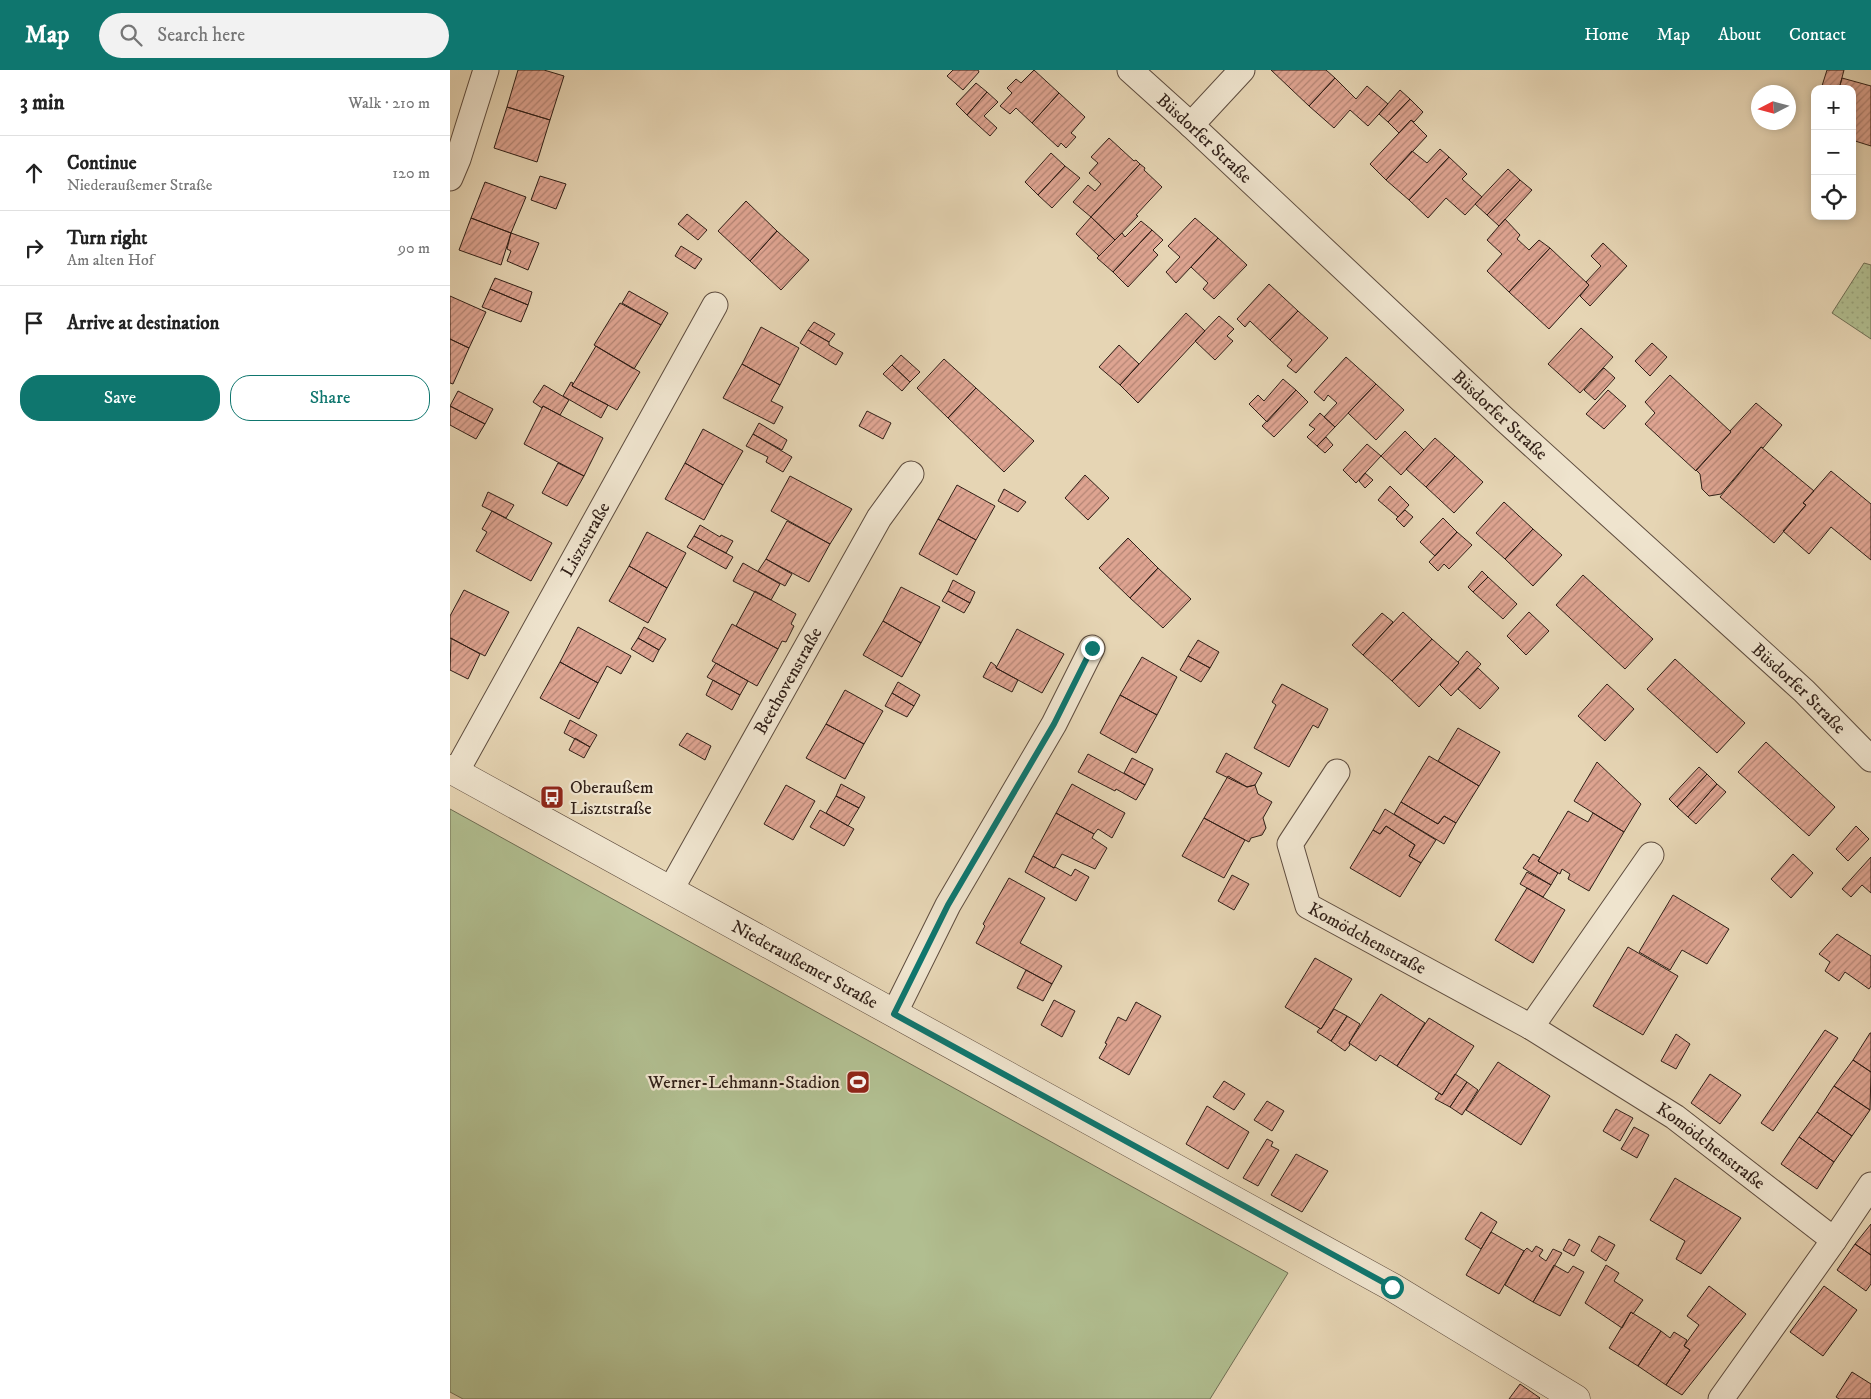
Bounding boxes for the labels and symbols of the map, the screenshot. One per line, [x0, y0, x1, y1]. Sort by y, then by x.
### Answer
north arrow [1751, 85, 1796, 130]
street label: Büsdorfer Straße [1152, 89, 1256, 188]
street label: Büsdorfer Straße [1447, 366, 1552, 465]
street label: Lisztstraße [556, 499, 615, 581]
street label: Beethovenstraße [750, 624, 827, 739]
route end [1081, 637, 1104, 660]
street label: Büsdorfer Straße [1747, 639, 1850, 739]
place label: Oberaußem Lisztstraße [570, 777, 654, 820]
bus stop icon: Oberaußem Lisztstraße [539, 784, 565, 810]
street label: Komödchenstraße [1304, 898, 1430, 980]
street label: Niederaußemer Straße [727, 916, 881, 1014]
sports icon: Werner-Lehmann-Stadion [845, 1069, 871, 1095]
place label: Werner-Lehmann-Stadion [647, 1072, 841, 1094]
street label: Komödchenstraße [1652, 1098, 1769, 1195]
route start [1381, 1276, 1404, 1299]

